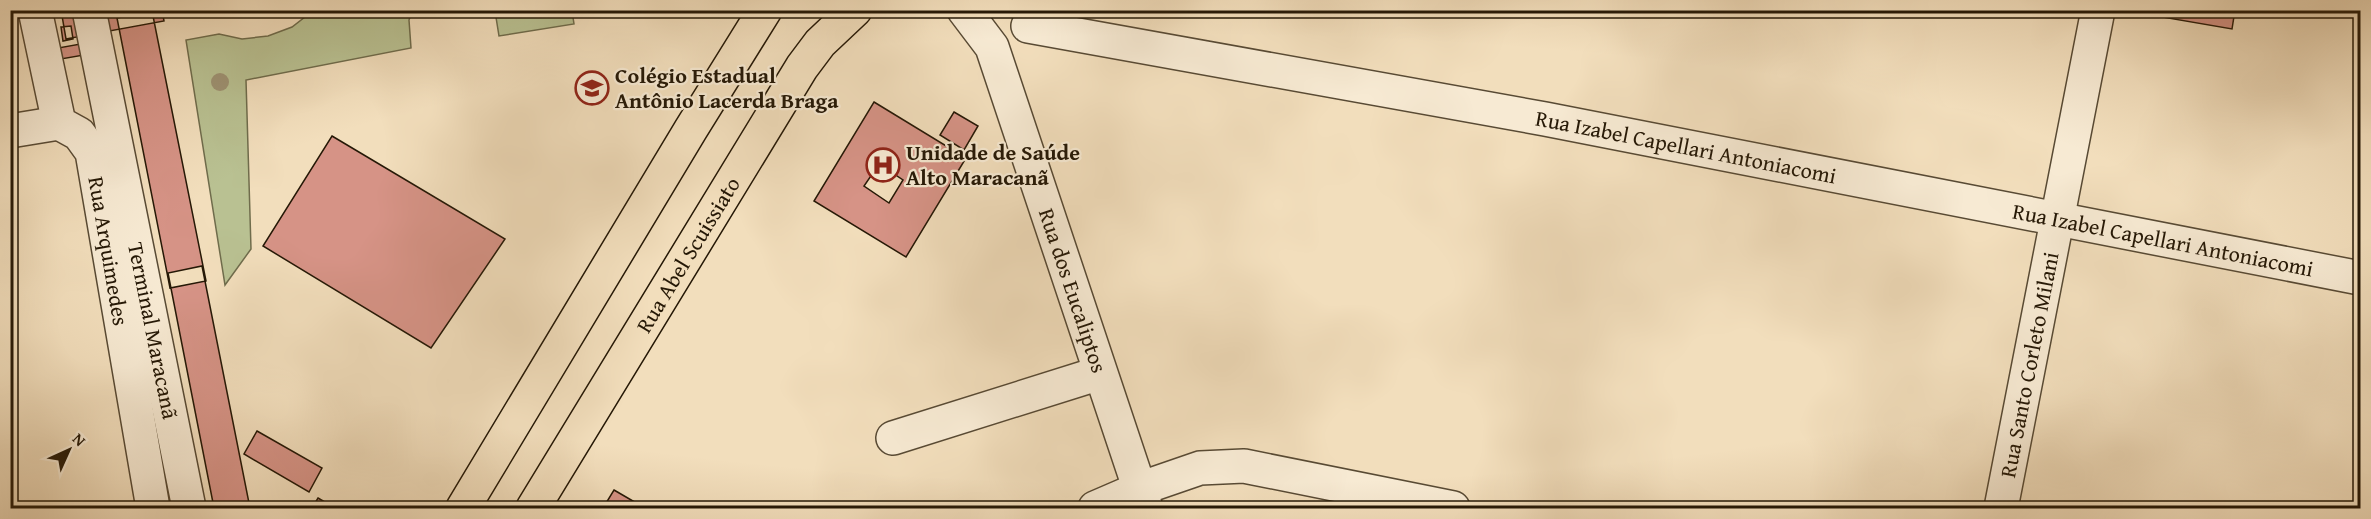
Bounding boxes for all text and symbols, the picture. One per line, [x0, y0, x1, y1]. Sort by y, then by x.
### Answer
place label: Colégio Estadual Antônio Lacerda Braga [615, 59, 839, 116]
school or university icon: Colégio Estadual Antônio Lacerda Braga [574, 70, 610, 106]
street label: Rua Izabel Capellari Antoniacomi [1533, 102, 1839, 191]
place label: Unidade de Saúde Alto Maracanã [906, 136, 1080, 193]
hospital icon: Unidade de Saúde Alto Maracanã [865, 147, 901, 183]
street label: Rua Abel Scuissiato [628, 170, 748, 339]
street label: Rua Arquimedes [80, 174, 137, 328]
street label: Rua Izabel Capellari Antoniacomi [2010, 195, 2316, 285]
street label: Rua dos Eucaliptos [1031, 204, 1116, 377]
street label: Terminal Maracanã [120, 239, 187, 422]
street label: Rua Santo Corleto Milani [1991, 249, 2067, 480]
north arrow [39, 420, 99, 480]
text: N [67, 427, 92, 452]

